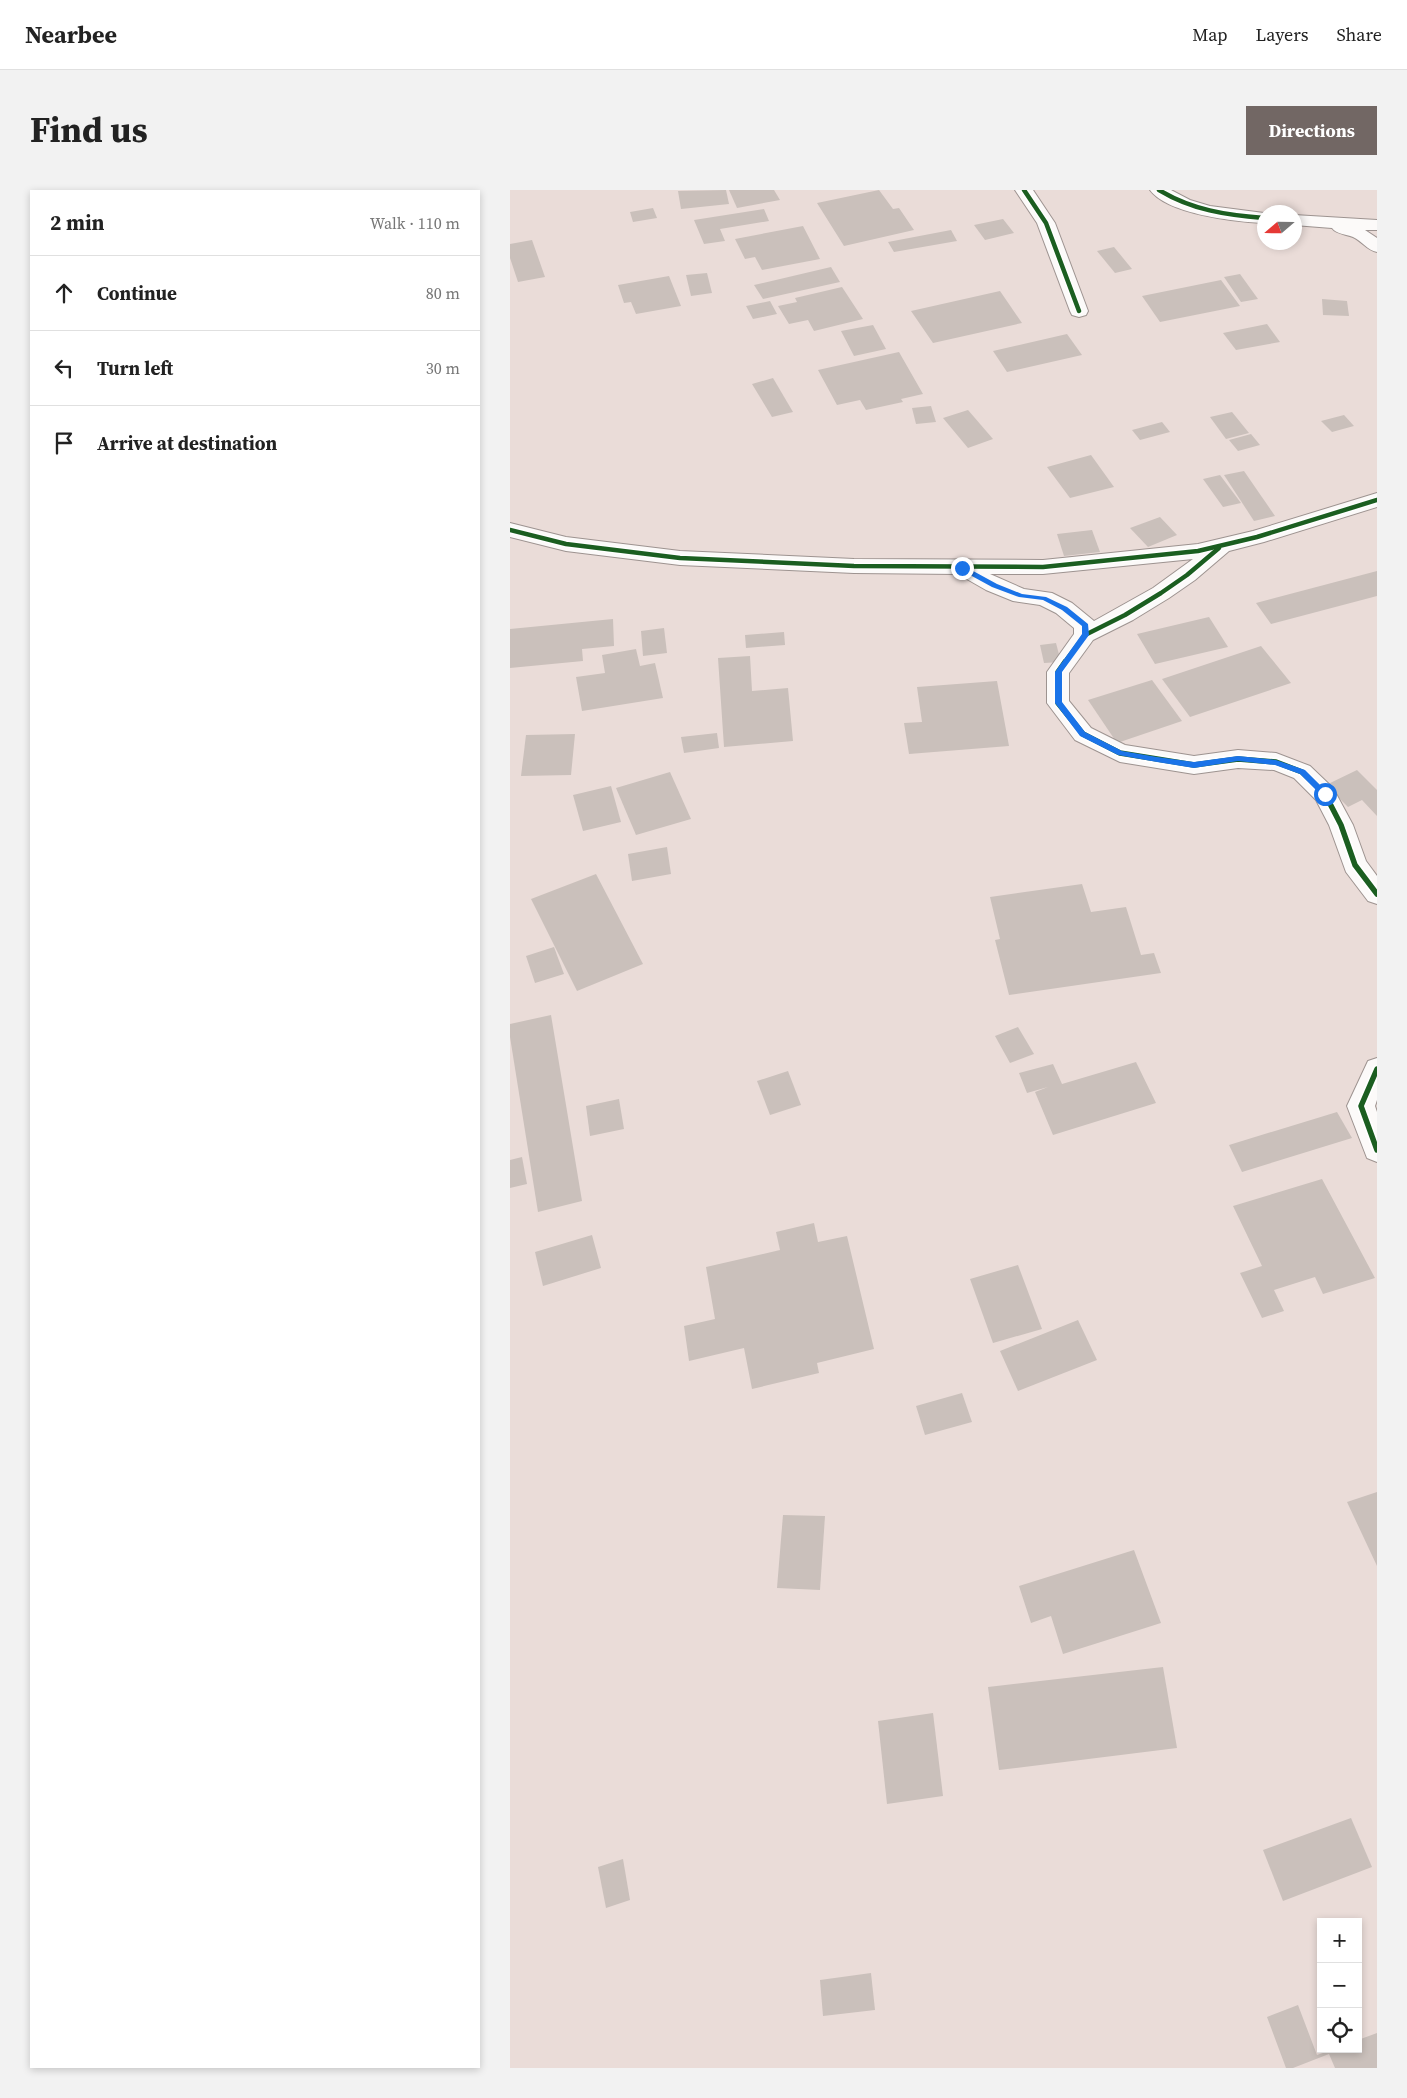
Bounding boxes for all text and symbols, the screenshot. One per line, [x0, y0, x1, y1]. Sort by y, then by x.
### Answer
text: Nearbee [25, 18, 117, 51]
text: Map [1192, 22, 1227, 47]
text: Layers [1255, 22, 1308, 47]
text: Share [1336, 22, 1382, 47]
text: Find us [30, 106, 148, 154]
button: Directions [1246, 106, 1377, 155]
north arrow [1257, 205, 1302, 250]
text: 2 min [50, 208, 105, 237]
text: Walk · 110 m [370, 212, 460, 234]
icon: ahead [50, 279, 78, 307]
text: Continue [97, 280, 177, 306]
text: 80 m [426, 282, 460, 304]
icon: left [50, 354, 78, 382]
text: Turn left [97, 355, 173, 381]
text: 30 m [426, 357, 460, 379]
icon: arrive [50, 429, 78, 457]
text: Arrive at destination [97, 430, 277, 456]
route end [951, 557, 974, 580]
route start [1314, 783, 1337, 806]
map controls [1317, 1918, 1362, 2053]
button: + [1317, 1918, 1362, 1963]
button: − [1317, 1963, 1362, 2008]
button: locate [1317, 2008, 1362, 2053]

